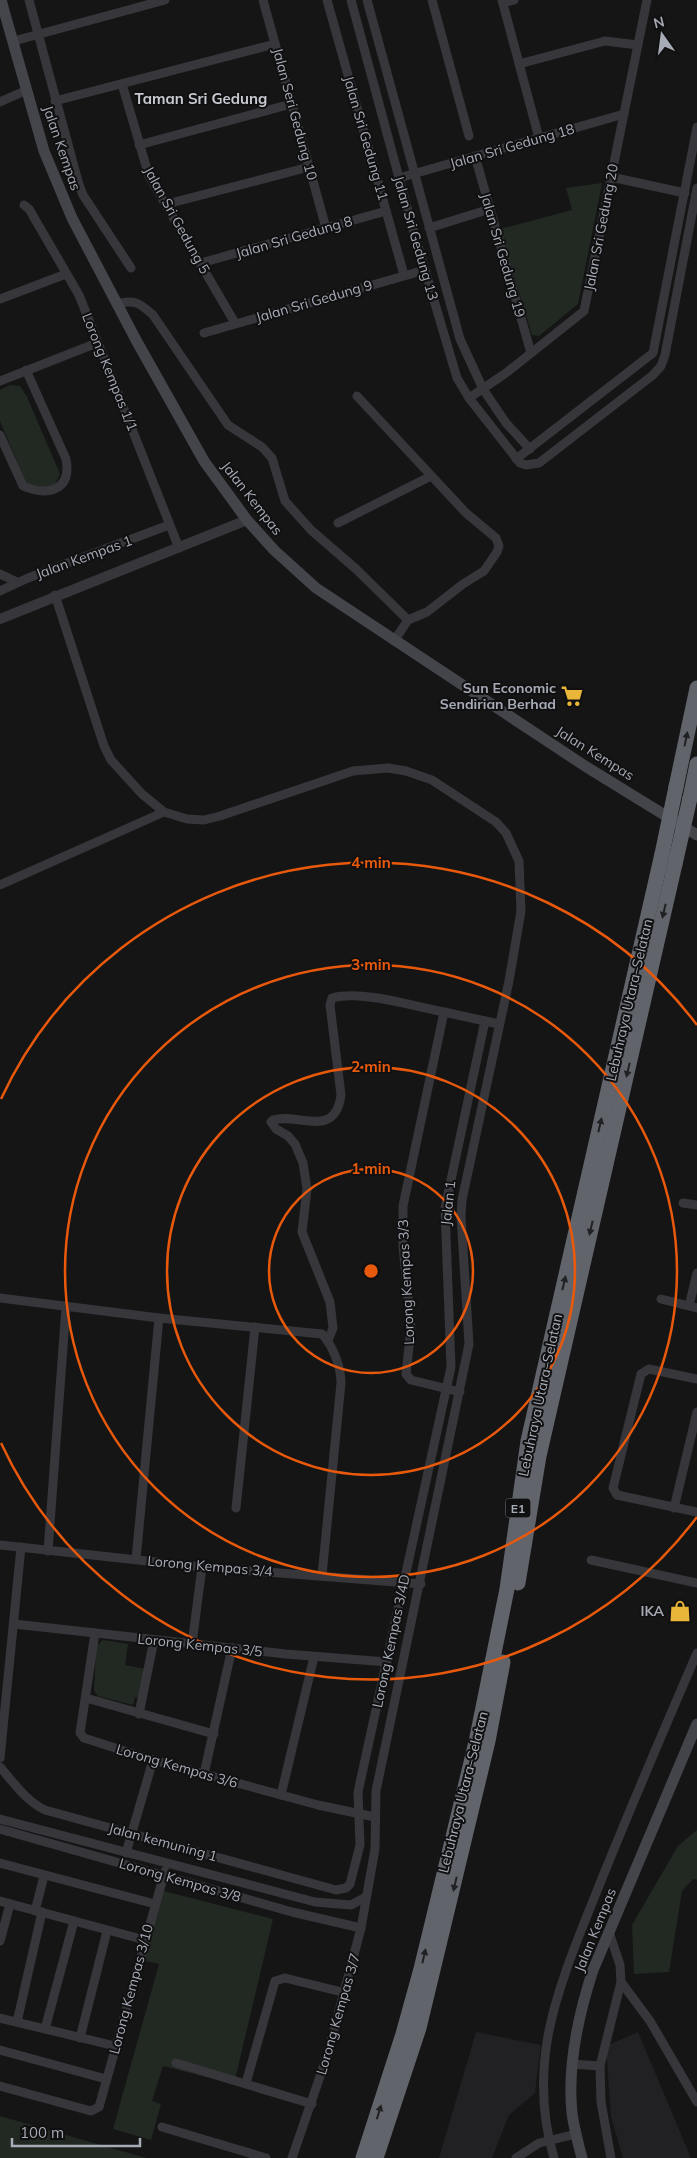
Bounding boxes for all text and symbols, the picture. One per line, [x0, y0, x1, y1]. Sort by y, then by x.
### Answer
north arrow [637, 10, 687, 60]
text: N [652, 12, 666, 32]
street label: Jalan Seri Gedung 10 [269, 46, 321, 182]
street label: Jalan Sri Gedung 11 [340, 74, 392, 202]
district label: Taman Sri Gedung [135, 89, 267, 108]
street label: Jalan Kempas [39, 103, 85, 193]
street label: Jalan Sri Gedung 18 [448, 120, 576, 172]
street label: Jalan Sri Gedung 20 [580, 162, 622, 292]
street label: Jalan Sri Gedung 5 [140, 163, 214, 277]
street label: Jalan Sri Gedung 13 [390, 174, 442, 302]
street label: Jalan Sri Gedung 19 [477, 191, 529, 319]
street label: Jalan Sri Gedung 8 [234, 212, 354, 262]
street label: Jalan Sri Gedung 9 [254, 276, 374, 326]
street label: Lorong Kempas 1/1 [78, 310, 142, 434]
street label: Jalan Kempas [218, 457, 287, 539]
street label: Jalan Kempas 1 [33, 531, 135, 583]
place label: Sun Economic Sendirian Berhad [440, 679, 556, 713]
supermarket icon: Sun Economic Sendirian Berhad [559, 683, 585, 709]
street label: Jalan Kempas [553, 722, 638, 784]
one-way arrow [682, 732, 690, 747]
text: 4 min [351, 853, 391, 872]
one-way arrow [660, 904, 668, 919]
street label: Lebuhraya Utara–Selatan [602, 917, 656, 1083]
text: 3 min [351, 955, 391, 974]
text: 2 min [351, 1057, 391, 1076]
one-way arrow [624, 1062, 632, 1077]
one-way arrow [596, 1117, 604, 1132]
text: 1 min [351, 1159, 391, 1178]
street label: Jalan 1 [437, 1180, 459, 1226]
street label: Lorong Kempas 3/3 [394, 1219, 418, 1345]
one-way arrow [587, 1221, 595, 1236]
centre of rings [362, 1262, 380, 1280]
one-way arrow [560, 1276, 568, 1291]
street label: Lebuhraya Utara–Selatan [514, 1312, 566, 1478]
road number: E1 [506, 1499, 530, 1518]
street label: Lorong Kempas 3/4 [147, 1552, 274, 1580]
street label: Lorong Kempas 3/4D [368, 1573, 414, 1709]
shop icon: IKA [667, 1598, 693, 1624]
place label: IKA [641, 1602, 664, 1620]
street label: Lorong Kempas 3/5 [137, 1629, 263, 1661]
street label: Lebuhraya Utara–Selatan [434, 1709, 492, 1875]
street label: Lorong Kempas 3/6 [114, 1740, 240, 1792]
street label: Jalan kemuning 1 [107, 1819, 219, 1865]
street label: Lorong Kempas 3/8 [117, 1854, 243, 1906]
one-way arrow [451, 1876, 459, 1892]
street label: Jalan Kempas [570, 1885, 620, 1975]
street label: Lorong Kempas 3/10 [105, 1922, 157, 2056]
one-way arrow [420, 1948, 428, 1963]
street label: Lorong Kempas 3/7 [312, 1951, 364, 2077]
one-way arrow [376, 2104, 384, 2119]
scale bar [12, 2116, 140, 2148]
text: 100 m [20, 2123, 64, 2142]

